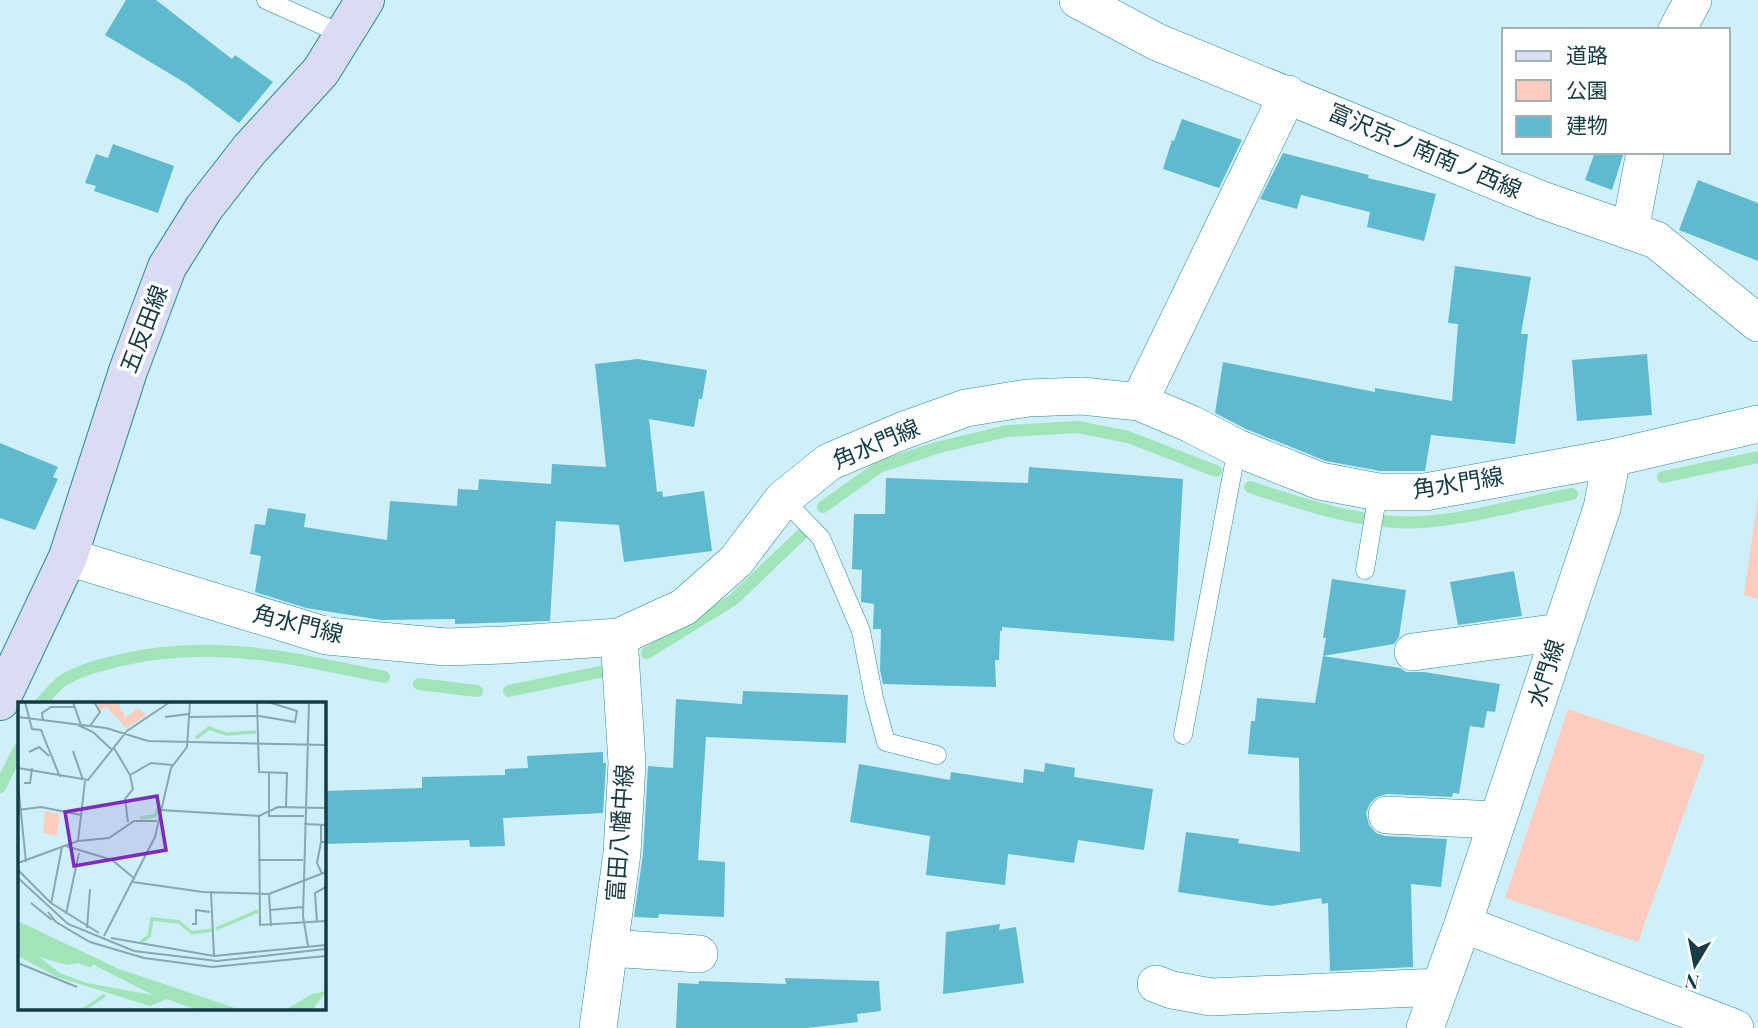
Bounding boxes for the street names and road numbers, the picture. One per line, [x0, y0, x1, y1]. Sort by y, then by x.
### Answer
street label: 富沢京ノ南南ノ西線 [1324, 95, 1527, 204]
street label: 五反田線 [112, 280, 174, 377]
street label: 角水門線 [827, 410, 924, 475]
street label: 角水門線 [1410, 459, 1506, 504]
street label: 角水門線 [250, 596, 347, 649]
street label: 水門線 [1519, 635, 1570, 710]
street label: 富田八幡中線 [598, 763, 639, 903]

